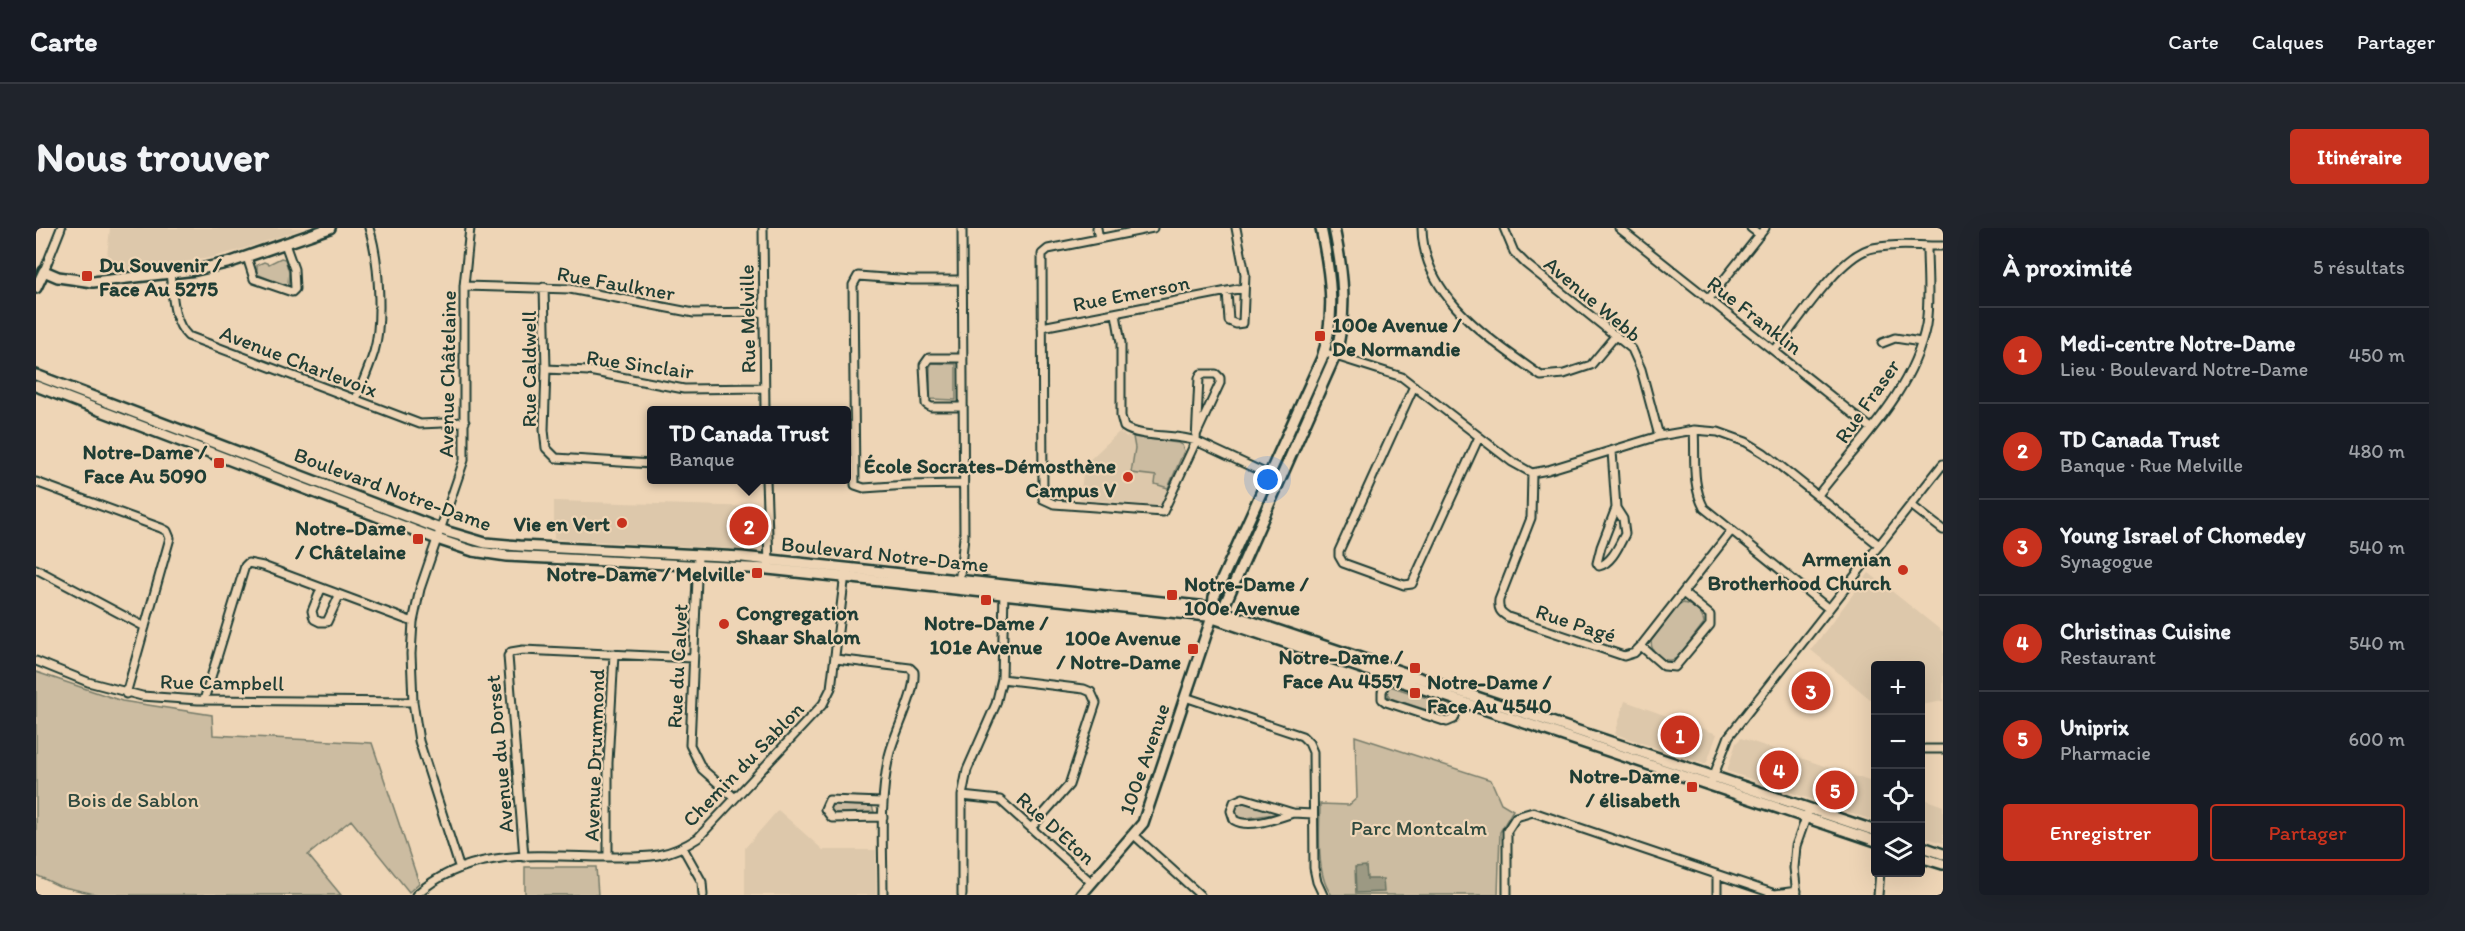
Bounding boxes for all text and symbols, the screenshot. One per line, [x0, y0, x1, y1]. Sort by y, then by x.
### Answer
text: Carte [30, 24, 97, 58]
text: Carte [2168, 29, 2219, 54]
text: Calques [2252, 29, 2324, 54]
text: Partager [2357, 29, 2435, 54]
button: Itinéraire [2290, 129, 2429, 184]
text: Nous trouver [36, 131, 269, 182]
street label: Avenue Webb [1539, 251, 1647, 347]
text: À proximité [2003, 251, 2132, 283]
place label: Du Souvenir / Face Au 5275 [99, 252, 222, 301]
text: 5 résultats [2313, 255, 2405, 279]
street label: Rue Faulkner [555, 260, 678, 306]
street label: Rue Melville [734, 264, 760, 374]
marker: Du Souvenir / Face Au 5275 [80, 269, 94, 283]
street label: Rue Emerson [1071, 269, 1192, 317]
street label: Rue Franklin [1703, 270, 1807, 360]
street label: Avenue Châtelaine [433, 290, 461, 458]
street label: Rue Caldwell [516, 311, 541, 427]
place label: 100e Avenue / De Normandie [1332, 312, 1462, 361]
street label: Avenue Charlevoix [217, 320, 382, 403]
marker: 100e Avenue / De Normandie [1313, 329, 1327, 343]
text: Medi-centre Notre-Dame [2060, 330, 2296, 357]
text: 1 [2018, 343, 2027, 367]
text: 450 m [2349, 343, 2405, 367]
street label: Rue Sinclair [585, 344, 696, 384]
street label: Rue Fraser [1829, 354, 1905, 448]
text: Lieu · Boulevard Notre-Dame [2060, 357, 2308, 381]
popup [647, 406, 851, 484]
text: TD Canada Trust [669, 420, 829, 447]
text: TD Canada Trust [2060, 426, 2219, 453]
place label: Notre-Dame / Face Au 5090 [83, 439, 207, 488]
text: 2 [2017, 439, 2028, 463]
text: 480 m [2348, 439, 2405, 463]
street label: Boulevard Notre-Dame [291, 442, 495, 536]
text: Banque [669, 447, 735, 471]
place label: École Socrates-Démosthène Campus V [864, 453, 1117, 503]
text: Banque · Rue Melville [2060, 453, 2243, 477]
marker: Notre-Dame / Face Au 5090 [212, 456, 226, 470]
your location [1253, 465, 1282, 494]
marker: École Socrates-Démosthène Campus V [1121, 470, 1135, 484]
pin: 2 [730, 504, 768, 548]
place label: Vie en Vert [514, 511, 610, 536]
place label: Notre-Dame / Châtelaine [294, 515, 406, 564]
marker: Vie en Vert [615, 516, 629, 530]
text: Young Israel of Chomedey [2060, 522, 2306, 549]
street label: Boulevard Notre-Dame [780, 531, 990, 577]
marker: Notre-Dame / Châtelaine [411, 532, 425, 546]
text: 3 [2017, 535, 2028, 559]
text: 540 m [2349, 535, 2405, 559]
place label: Armenian Brotherhood Church [1707, 546, 1892, 595]
text: Synagogue [2060, 549, 2153, 573]
place label: Notre-Dame / Melville [546, 561, 745, 586]
marker: Armenian Brotherhood Church [1896, 563, 1910, 577]
marker: Notre-Dame / Melville [750, 566, 764, 580]
place label: Notre-Dame / 100e Avenue [1184, 571, 1309, 620]
marker: Notre-Dame / 100e Avenue [1165, 588, 1179, 602]
marker: Notre-Dame / 101e Avenue [979, 593, 993, 607]
street label: Rue Pagé [1533, 598, 1619, 648]
place label: Congregation Shaar Shalom [736, 600, 862, 649]
street label: Rue du Calvet [661, 603, 693, 729]
place label: Notre-Dame / 101e Avenue [924, 610, 1048, 659]
marker: Congregation Shaar Shalom [717, 617, 731, 631]
text: Christinas Cuisine [2060, 618, 2231, 645]
place label: 100e Avenue / Notre-Dame [1056, 625, 1181, 674]
text: 4 [2016, 631, 2029, 655]
text: 540 m [2349, 631, 2405, 655]
marker: 100e Avenue / Notre-Dame [1186, 642, 1200, 656]
place label: Notre-Dame / Face Au 4557 [1279, 644, 1404, 693]
text: Restaurant [2060, 645, 2156, 669]
marker: Notre-Dame / Face Au 4557 [1408, 661, 1422, 675]
map controls [1871, 661, 1925, 877]
button: + [1871, 661, 1925, 715]
street label: Rue Campbell [160, 668, 284, 696]
street label: Avenue Drummond [578, 668, 610, 842]
pin: 3 [1792, 668, 1830, 714]
place label: Notre-Dame / Face Au 4540 [1427, 669, 1552, 718]
street label: Avenue du Dorset [480, 674, 518, 834]
marker: Notre-Dame / Face Au 4540 [1408, 686, 1422, 700]
street label: Chemin du Sablon [677, 696, 809, 832]
street label: 100e Avenue [1113, 700, 1175, 818]
pin: 1 [1660, 712, 1700, 758]
text: Uniprix [2060, 714, 2129, 741]
button: − [1871, 715, 1925, 769]
text: 5 [2017, 727, 2028, 751]
text: 600 m [2348, 727, 2405, 751]
text: Pharmacie [2060, 741, 2151, 765]
pin: 4 [1760, 748, 1798, 792]
place label: Notre-Dame / élisabeth [1569, 763, 1680, 812]
pin: 5 [1816, 768, 1854, 812]
button: locate [1871, 769, 1925, 823]
marker: Notre-Dame / élisabeth [1685, 780, 1699, 794]
street label: Rue D'Eton [1011, 786, 1101, 870]
park label: Bois de Sablon [67, 787, 199, 812]
button: Enregistrer [2003, 804, 2198, 861]
button: Partager [2210, 804, 2405, 861]
park label: Parc Montcalm [1351, 815, 1488, 840]
button: layers [1871, 823, 1925, 877]

